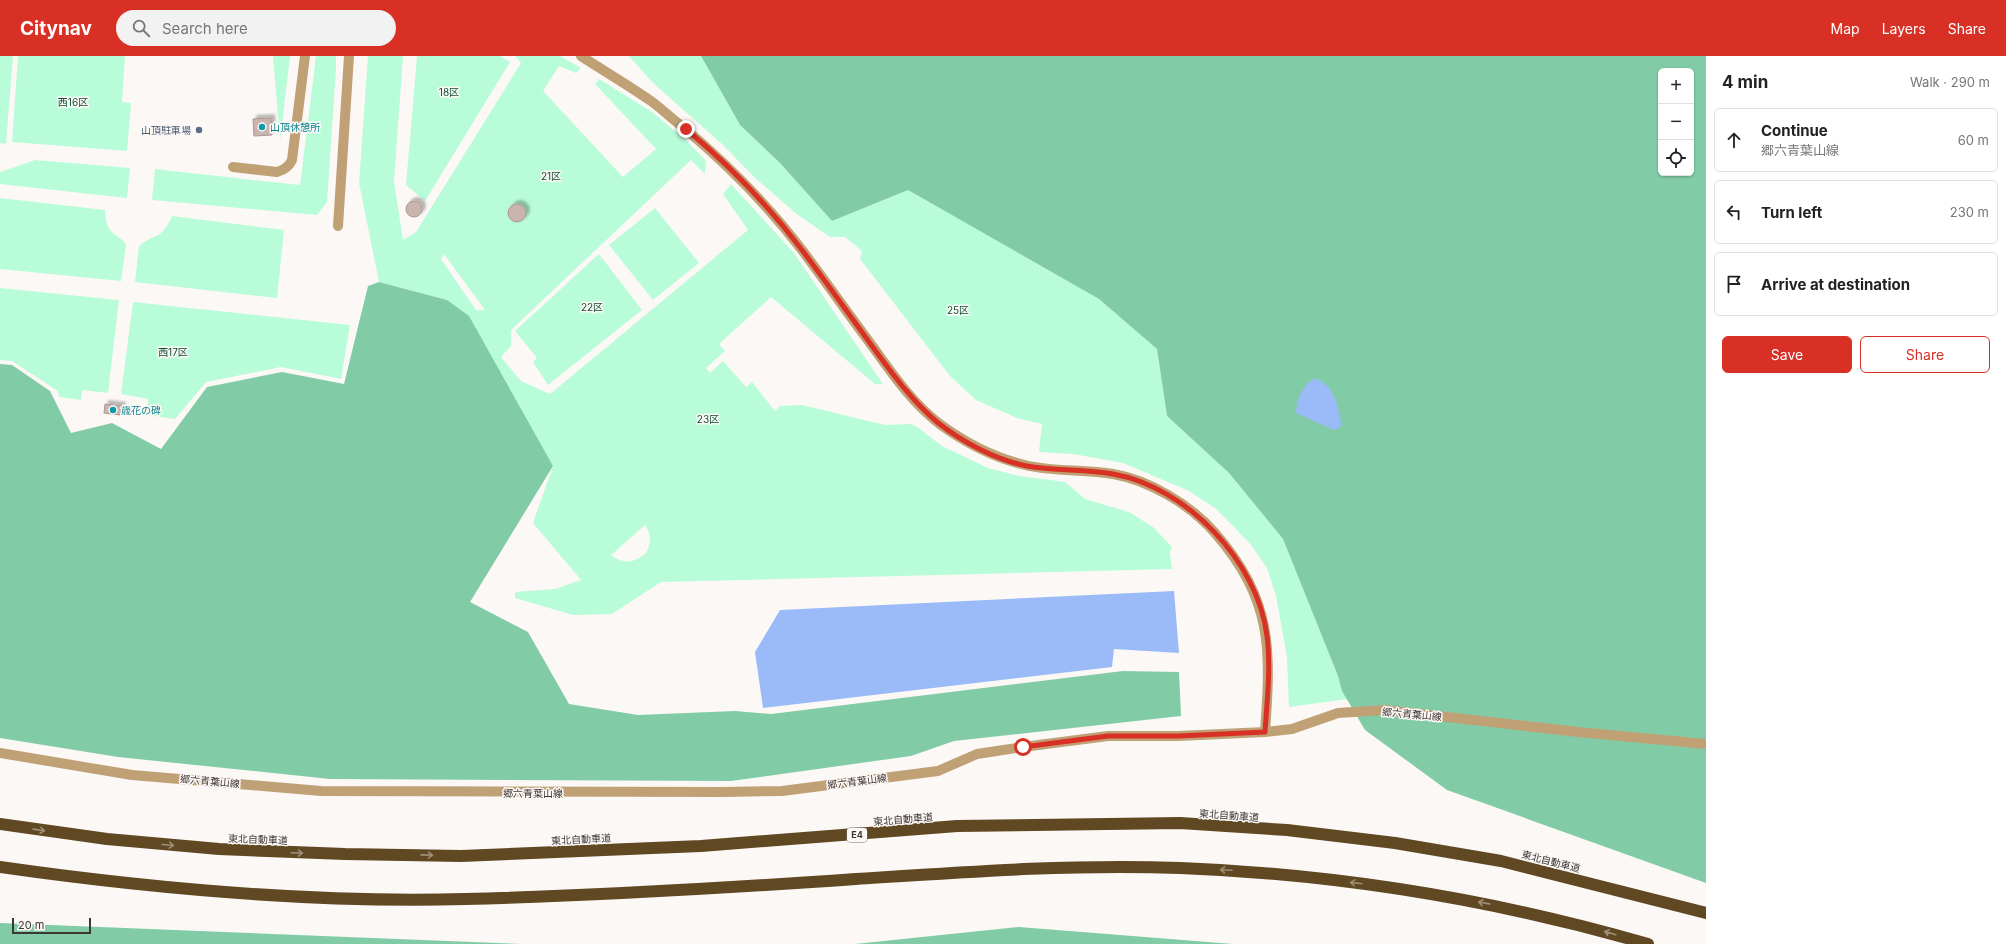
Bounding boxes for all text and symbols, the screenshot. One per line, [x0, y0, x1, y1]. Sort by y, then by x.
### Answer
search box [116, 10, 396, 46]
text: Citynav [20, 17, 92, 40]
icon: search [130, 17, 152, 39]
text: Search here [162, 19, 248, 38]
text: Map [1831, 20, 1860, 37]
text: Layers [1882, 20, 1926, 37]
text: Share [1948, 20, 1986, 37]
map controls [1658, 68, 1694, 176]
button: + [1658, 68, 1694, 104]
text: 4 min [1722, 72, 1768, 92]
text: Walk · 290 m [1910, 74, 1990, 90]
park label: 18区 [439, 86, 459, 98]
park label: 西16区 [58, 96, 88, 108]
button: − [1658, 104, 1694, 140]
route end [677, 120, 695, 138]
place label: 山頂休憩所 [270, 121, 320, 133]
text: Continue [1761, 121, 1828, 140]
marker: 山頂休憩所 [257, 122, 267, 132]
place label: 山頂駐車場 [141, 124, 191, 136]
marker: 山頂駐車場 [194, 125, 204, 135]
icon: ahead [1723, 129, 1745, 151]
text: 60 m [1958, 132, 1989, 148]
button: locate [1658, 140, 1694, 176]
text: 郷六青葉山線 [1761, 142, 1839, 158]
park label: 21区 [541, 170, 561, 182]
icon: left [1723, 201, 1745, 223]
text: Turn left [1761, 203, 1822, 222]
text: 230 m [1950, 204, 1989, 220]
icon: arrive [1723, 273, 1745, 295]
text: Arrive at destination [1761, 275, 1910, 294]
park label: 22区 [581, 301, 603, 313]
park label: 25区 [947, 304, 969, 316]
button: Save [1722, 336, 1852, 373]
button: Share [1860, 336, 1990, 373]
park label: 西17区 [158, 346, 188, 358]
place label: 歳花の碑 [121, 404, 161, 416]
marker: 歳花の碑 [108, 405, 118, 415]
park label: 23区 [697, 413, 719, 425]
street label: 郷六青葉山線 [1382, 705, 1442, 723]
route start [1014, 738, 1032, 756]
street label: 郷六青葉山線 [826, 771, 888, 791]
street label: 郷六青葉山線 [180, 772, 240, 790]
street label: 郷六青葉山線 [503, 787, 563, 799]
street label: 東北自動車道 [1199, 807, 1259, 823]
street label: 東北自動車道 [873, 810, 933, 828]
one-way arrow [32, 826, 45, 834]
road number: E4 [847, 828, 867, 842]
street label: 東北自動車道 [551, 831, 611, 847]
street label: 東北自動車道 [228, 832, 288, 846]
one-way arrow [161, 841, 174, 848]
street label: 東北自動車道 [1520, 848, 1582, 874]
one-way arrow [290, 849, 303, 856]
one-way arrow [420, 852, 433, 859]
one-way arrow [1220, 867, 1233, 874]
one-way arrow [1350, 879, 1363, 886]
one-way arrow [1478, 899, 1491, 907]
scale bar [12, 916, 91, 935]
text: 20 m [18, 918, 44, 932]
one-way arrow [1604, 929, 1617, 936]

